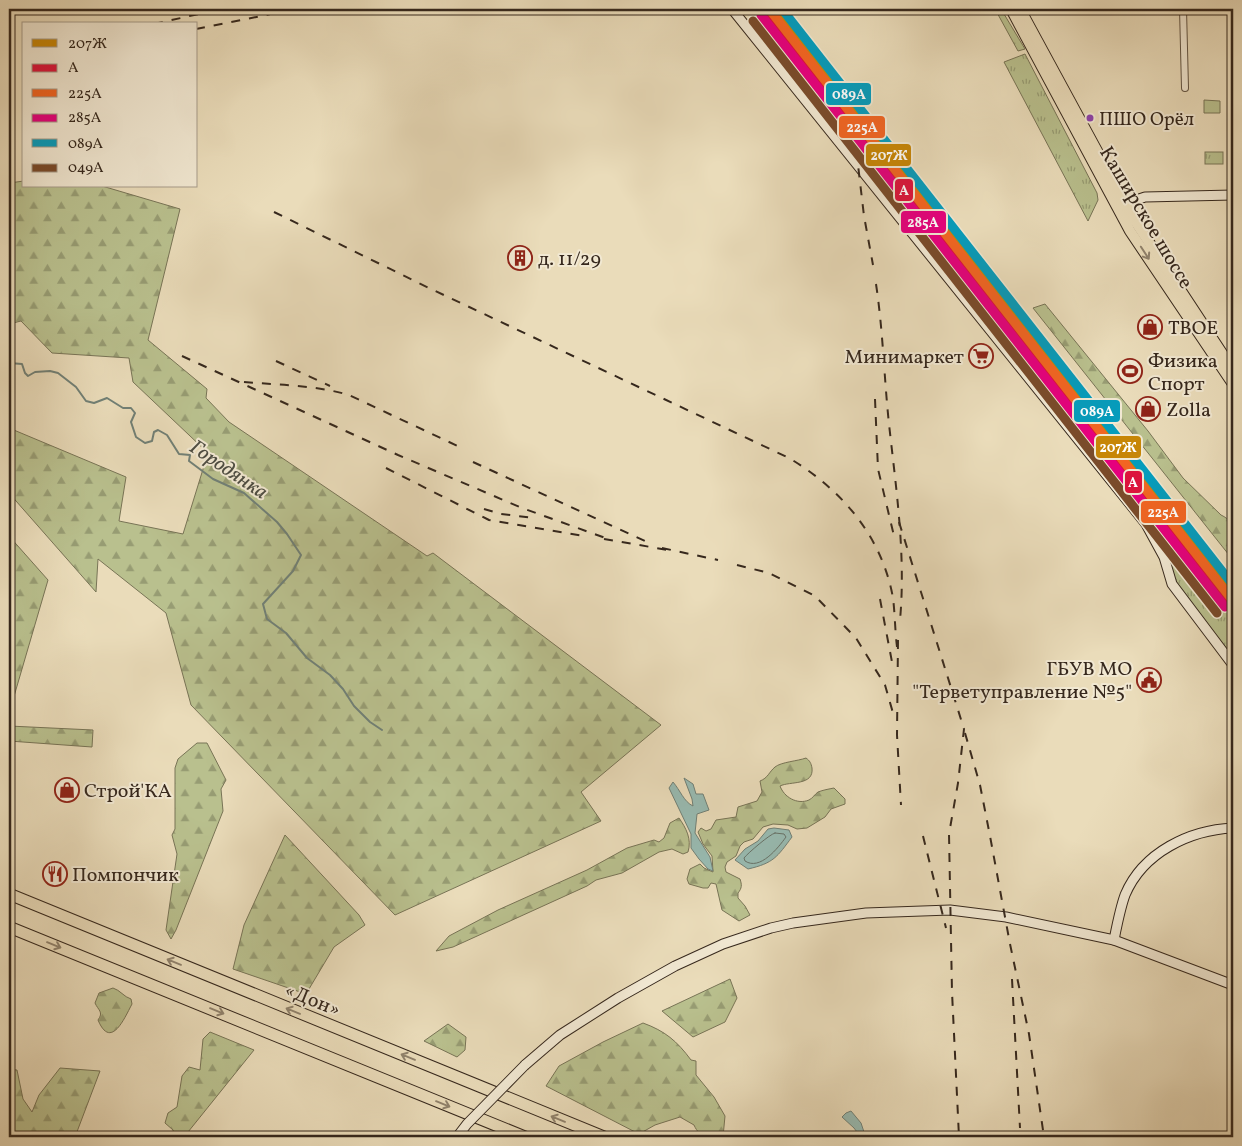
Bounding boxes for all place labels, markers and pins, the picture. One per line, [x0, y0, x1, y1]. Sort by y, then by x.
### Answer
place label: ПШО Орёл [1099, 107, 1194, 133]
marker: ПШО Орёл [1085, 113, 1095, 123]
building icon: д. 11/29 [507, 245, 533, 271]
place label: д. 11/29 [538, 246, 601, 274]
shop icon: ТВОЕ [1137, 314, 1163, 340]
place label: ТВОЕ [1168, 315, 1218, 343]
supermarket icon: Минимаркет [968, 343, 994, 369]
place label: Минимаркет [845, 344, 964, 372]
place label: Физика Спорт [1148, 348, 1218, 399]
sports icon: Физика Спорт [1117, 358, 1143, 384]
shop icon: Zolla [1135, 396, 1161, 422]
place label: Zolla [1166, 397, 1211, 425]
place label: ГБУВ МО "Терветуправление №5" [912, 656, 1132, 707]
public building icon: ГБУВ МО "Терветуправление №5" [1136, 667, 1162, 693]
shop icon: Строй'КА [54, 777, 80, 803]
place label: Строй'КА [84, 778, 172, 806]
restaurant icon: Помпончик [42, 861, 68, 887]
place label: Помпончик [72, 862, 179, 890]

